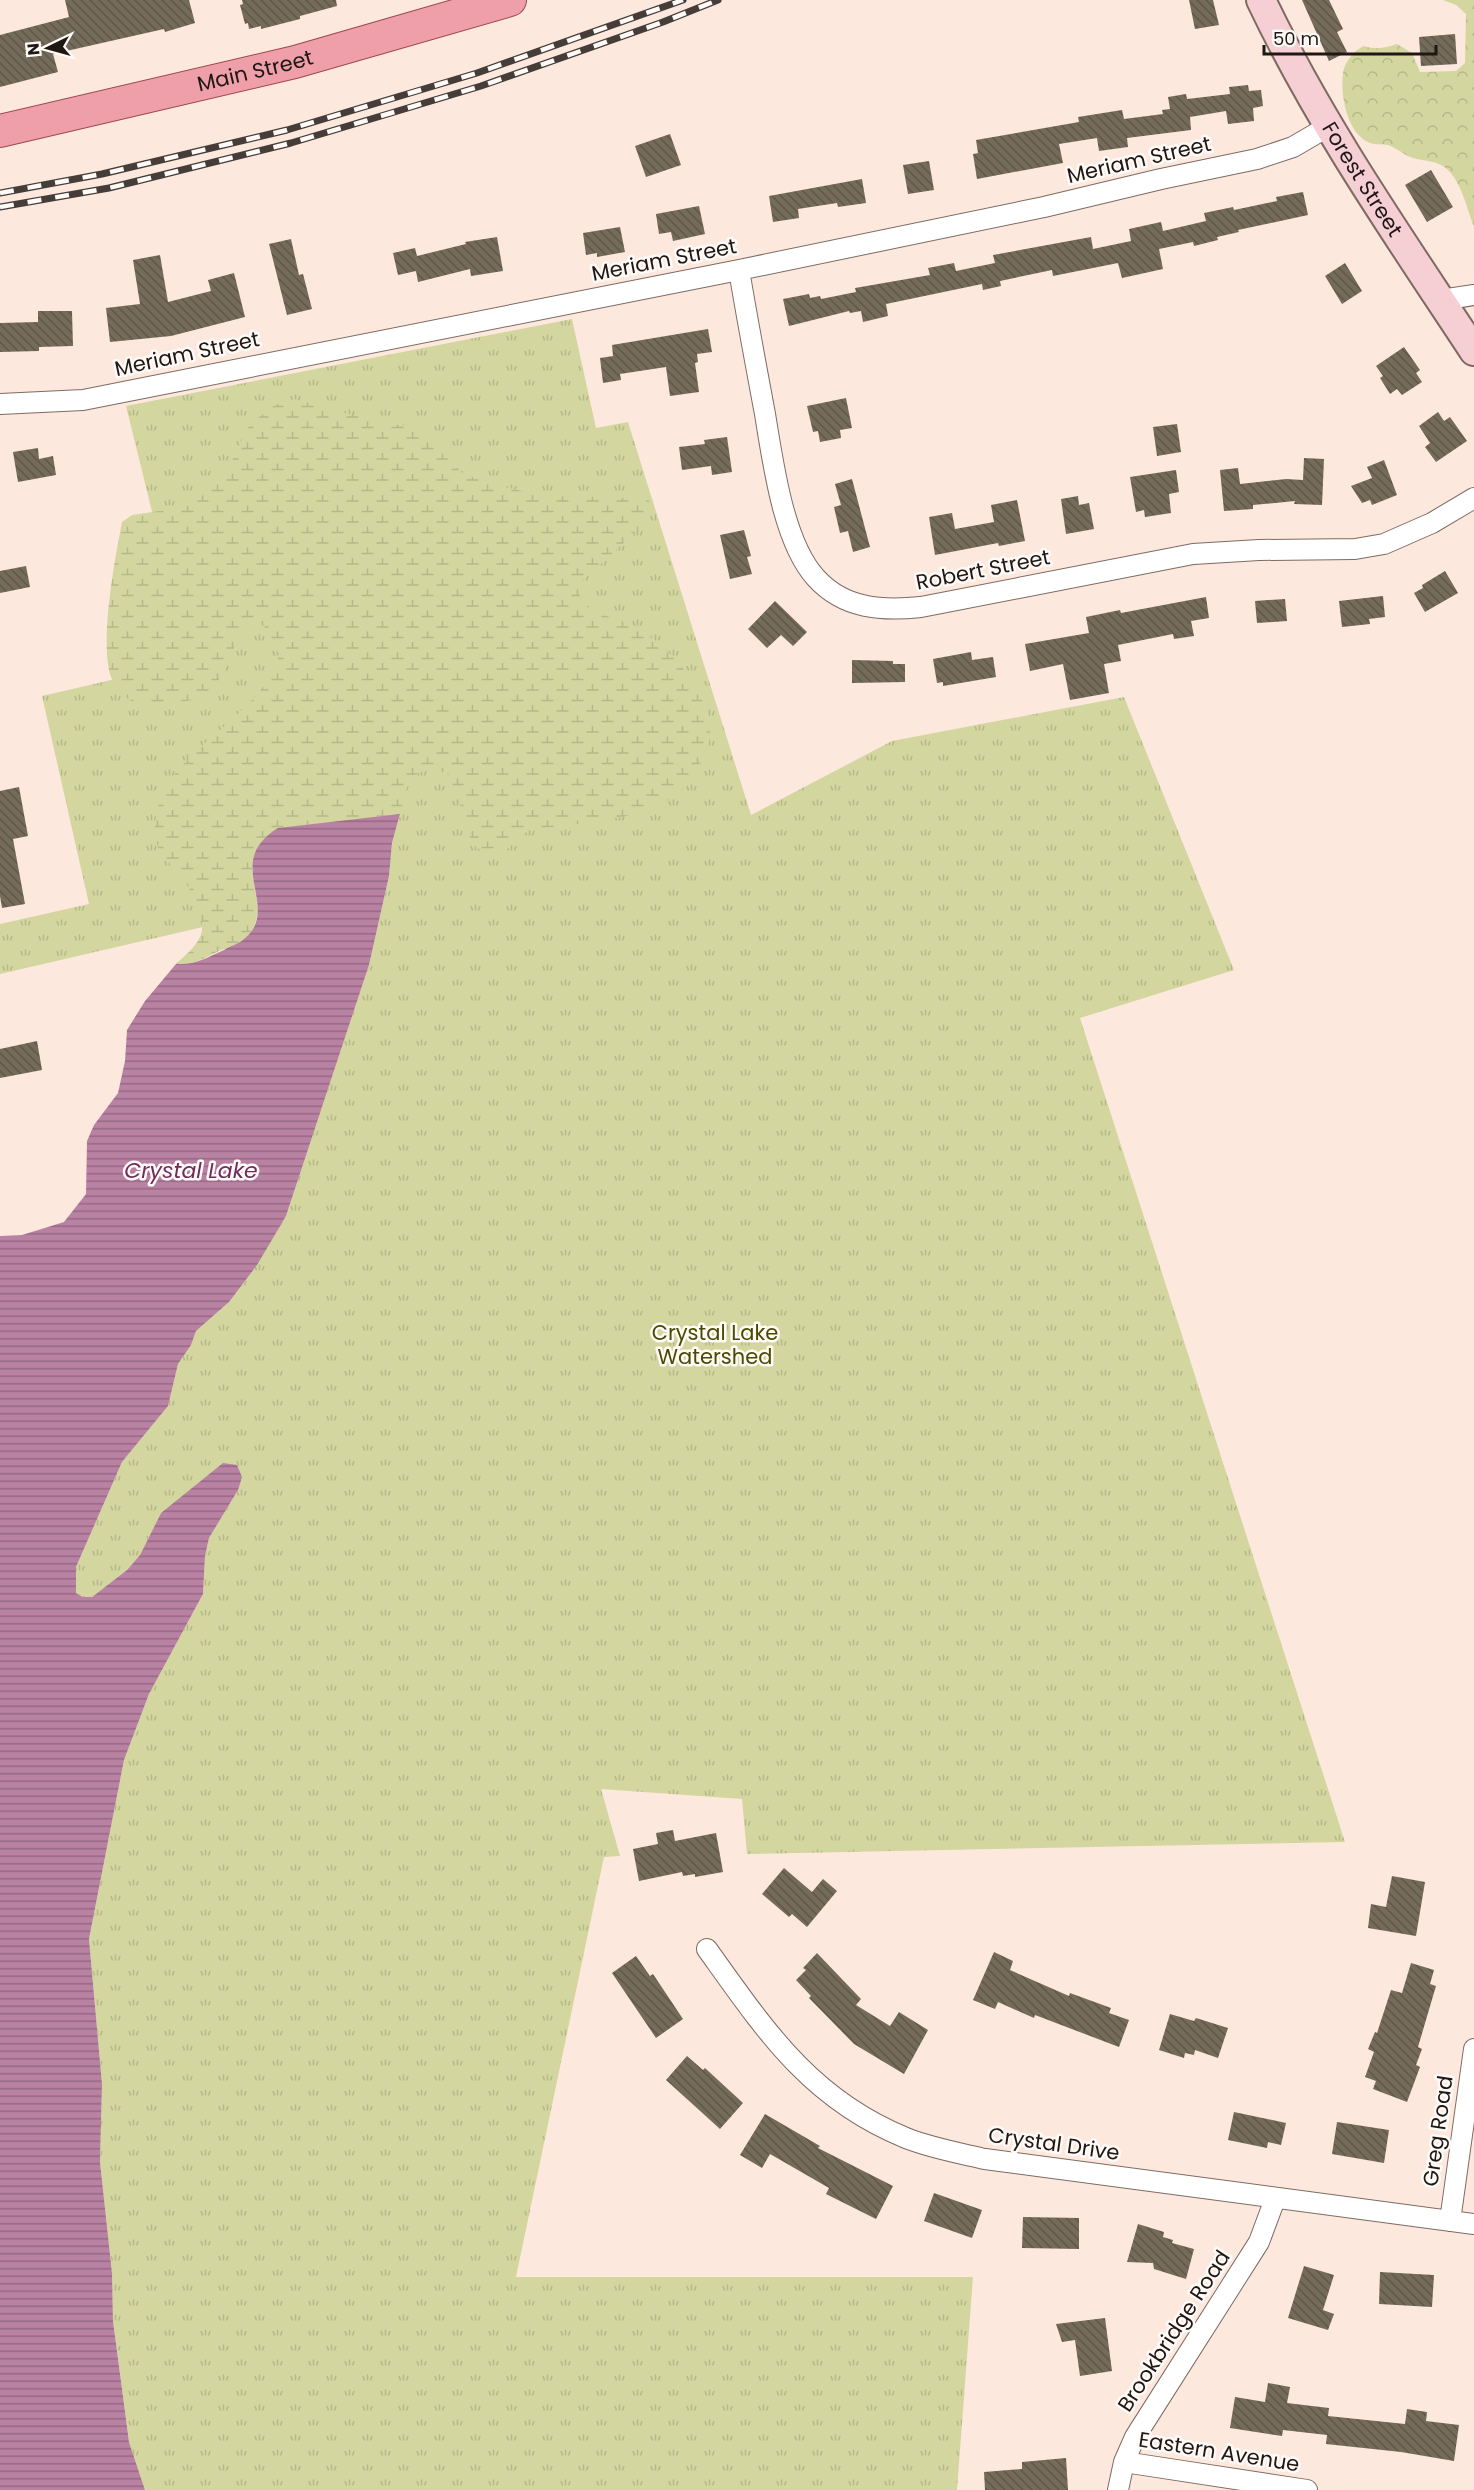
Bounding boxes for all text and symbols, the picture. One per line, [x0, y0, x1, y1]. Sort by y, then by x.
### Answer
north arrow [18, 18, 78, 78]
scale bar [1264, 18, 1436, 56]
text: 50 m [1273, 26, 1319, 51]
text: N [22, 42, 46, 56]
street label: Main Street [194, 43, 316, 98]
street label: Forest Street [1316, 116, 1410, 242]
street label: Meriam Street [1064, 129, 1214, 190]
street label: Meriam Street [589, 231, 739, 288]
street label: Meriam Street [112, 324, 262, 383]
street label: Robert Street [913, 542, 1052, 597]
water label: Crystal Lake [124, 1155, 258, 1186]
park label: Crystal Lake Watershed [652, 1318, 778, 1371]
street label: Greg Road [1415, 2074, 1460, 2188]
street label: Crystal Drive [987, 2120, 1121, 2167]
street label: Brookbridge Road [1110, 2244, 1237, 2417]
street label: Eastern Avenue [1137, 2424, 1302, 2479]

